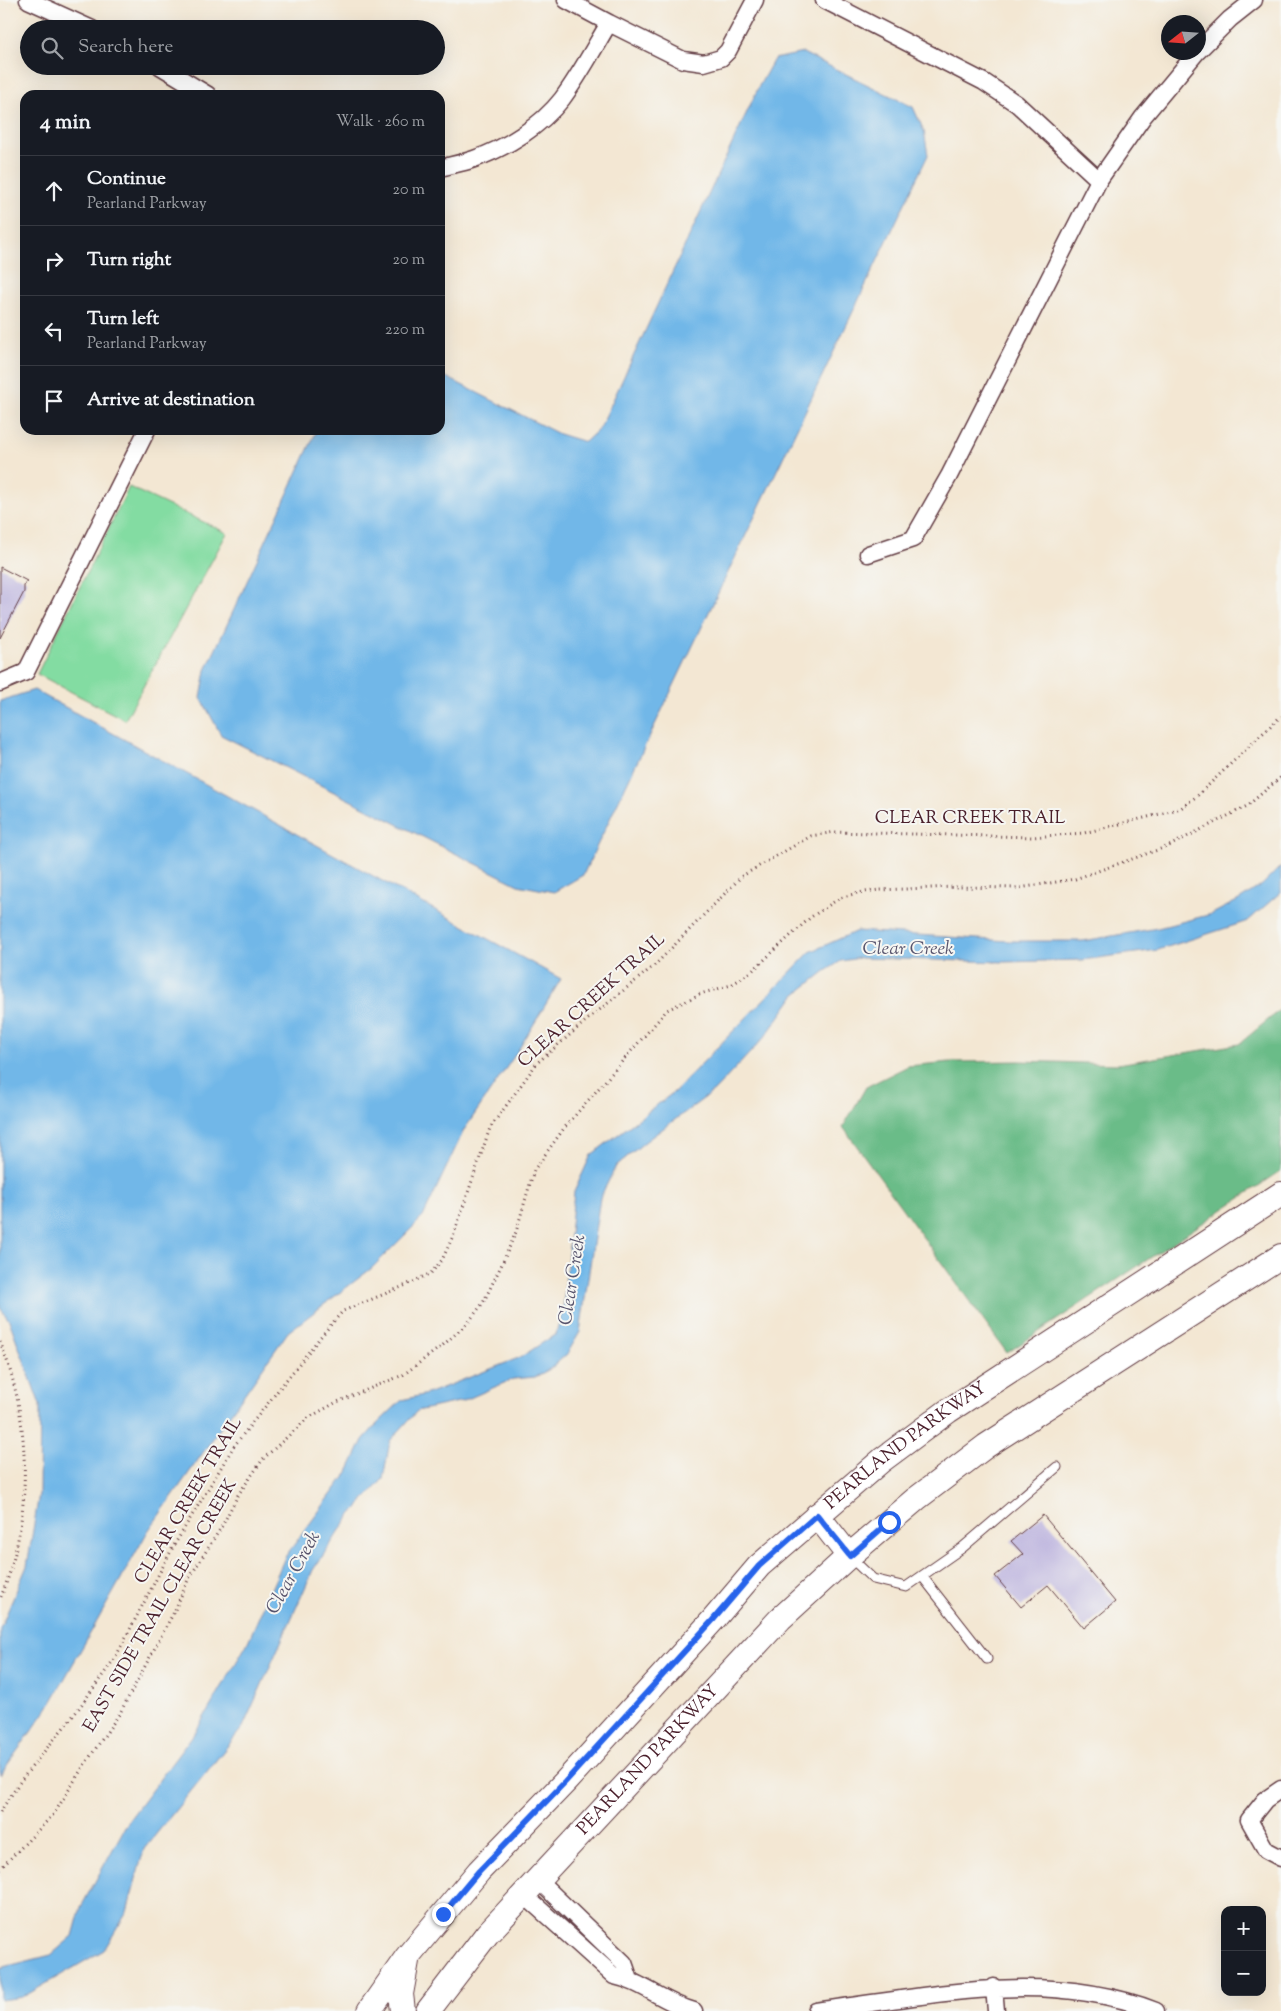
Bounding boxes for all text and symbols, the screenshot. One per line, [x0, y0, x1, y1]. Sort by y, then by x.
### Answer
north arrow [1161, 15, 1206, 60]
search box [20, 20, 445, 75]
icon: search [38, 34, 66, 62]
text: Search here [78, 34, 173, 61]
text: 4 min [40, 108, 91, 138]
text: Walk · 260 m [336, 111, 425, 134]
text: Continue [87, 166, 166, 193]
icon: ahead [40, 177, 68, 205]
text: 20 m [392, 179, 425, 202]
text: Pearland Parkway [87, 193, 207, 216]
icon: right [40, 247, 68, 275]
text: Turn right [87, 247, 171, 274]
text: 20 m [392, 249, 425, 272]
text: Turn left [87, 306, 159, 333]
icon: left [40, 317, 68, 345]
text: 220 m [385, 319, 425, 342]
text: Pearland Parkway [87, 333, 207, 356]
icon: arrive [40, 387, 68, 415]
text: Arrive at destination [87, 387, 255, 414]
street label: CLEAR CREEK TRAIL [875, 806, 1065, 832]
street label: CLEAR CREEK TRAIL [512, 927, 672, 1074]
water label: Clear Creek [862, 936, 954, 963]
water label: Clear Creek [553, 1233, 594, 1327]
street label: PEARLAND PARKWAY [819, 1376, 992, 1517]
street label: CLEAR CREEK TRAIL [129, 1412, 249, 1589]
street label: EAST SIDE TRAIL CLEAR CREEK [78, 1475, 244, 1737]
route start [878, 1511, 901, 1534]
water label: Clear Creek [260, 1526, 328, 1619]
street label: PEARLAND PARKWAY [572, 1679, 725, 1842]
route end [432, 1903, 455, 1926]
map controls [1221, 1906, 1266, 1996]
button: + [1221, 1906, 1266, 1951]
button: − [1221, 1951, 1266, 1996]

